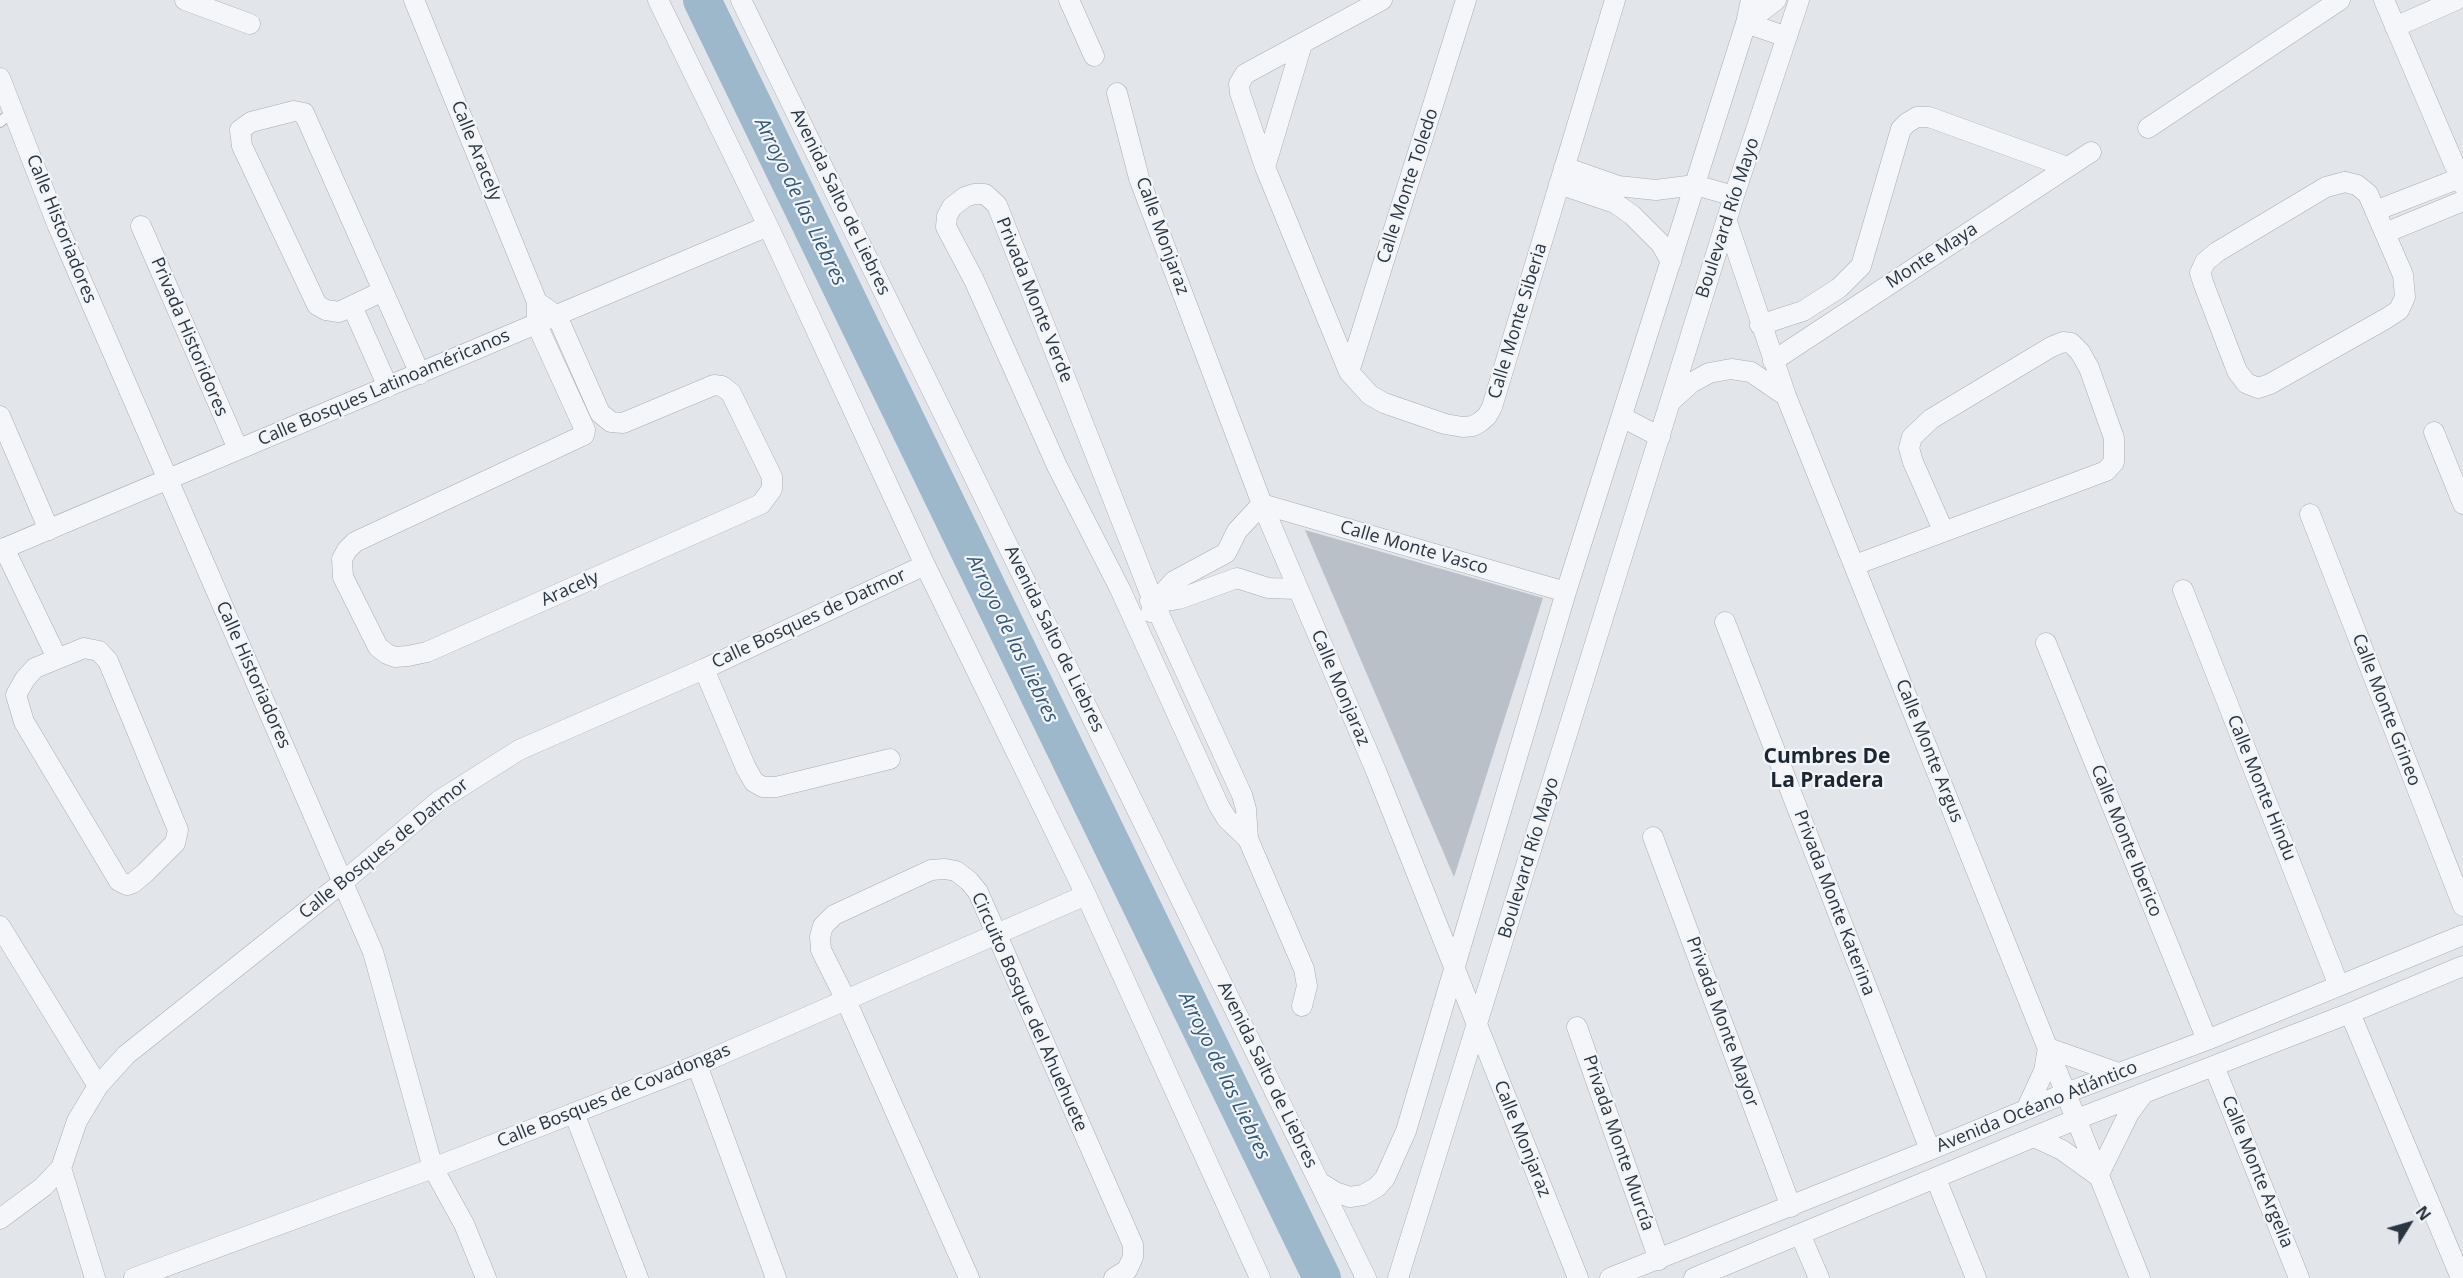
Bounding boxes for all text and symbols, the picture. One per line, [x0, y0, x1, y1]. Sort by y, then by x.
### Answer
street label: Calle Aracely [446, 98, 506, 204]
street label: Avenida Salto de Liebres [785, 105, 895, 299]
street label: Calle Monte Toledo [1373, 106, 1443, 266]
water label: Arroyo de las Liebres [749, 114, 851, 290]
street label: Boulevard Río Mayo [1692, 135, 1764, 301]
street label: Calle Historiadores [21, 151, 101, 307]
street label: Calle Monjaraz [1131, 174, 1193, 298]
street label: Privada Monte Verde [991, 214, 1077, 386]
street label: Monte Maya [1882, 218, 1982, 294]
street label: Calle Monte Siberia [1484, 240, 1552, 402]
street label: Privada Historidores [146, 254, 232, 420]
street label: Calle Bosques Latinoaméricanos [255, 325, 513, 451]
street label: Calle Monte Vasco [1337, 517, 1491, 579]
street label: Avenida Salto de Liebres [999, 542, 1109, 736]
water label: Arroyo de las Liebres [961, 551, 1063, 727]
street label: Calle Bosques de Datmor [708, 564, 910, 674]
street label: Aracely [538, 567, 602, 611]
street label: Calle Historiadores [211, 598, 295, 752]
street label: Calle Monjaraz [1306, 627, 1374, 749]
street label: Calle Monte Grineo [2347, 631, 2425, 789]
street label: Calle Monte Argus [1890, 676, 1968, 826]
street label: Calle Monte Hindu [2222, 712, 2300, 864]
district label: Cumbres De La Pradera [1764, 744, 1890, 794]
street label: Calle Monte Iberico [2086, 762, 2166, 920]
street label: Calle Bosques de Datmor [295, 774, 473, 924]
street label: Boulevard Río Mayo [1494, 775, 1564, 941]
street label: Privada Monte Katerina [1789, 807, 1879, 999]
street label: Circuito Bosque del Ahuehuete [966, 889, 1092, 1135]
street label: Privada Monte Mayor [1681, 934, 1763, 1110]
street label: Avenida Salto de Liebres [1212, 978, 1322, 1172]
water label: Arroyo de las Liebres [1173, 988, 1275, 1164]
street label: Calle Bosques de Covadongas [494, 1039, 734, 1153]
street label: Privada Monte Murcía [1578, 1052, 1658, 1234]
street label: Avenida Océano Atlántico [1933, 1057, 2141, 1157]
street label: Calle Monjaraz [1489, 1078, 1555, 1200]
street label: Calle Monte Argelia [2217, 1093, 2297, 1251]
north arrow [2379, 1194, 2439, 1254]
text: N [2411, 1201, 2436, 1225]

